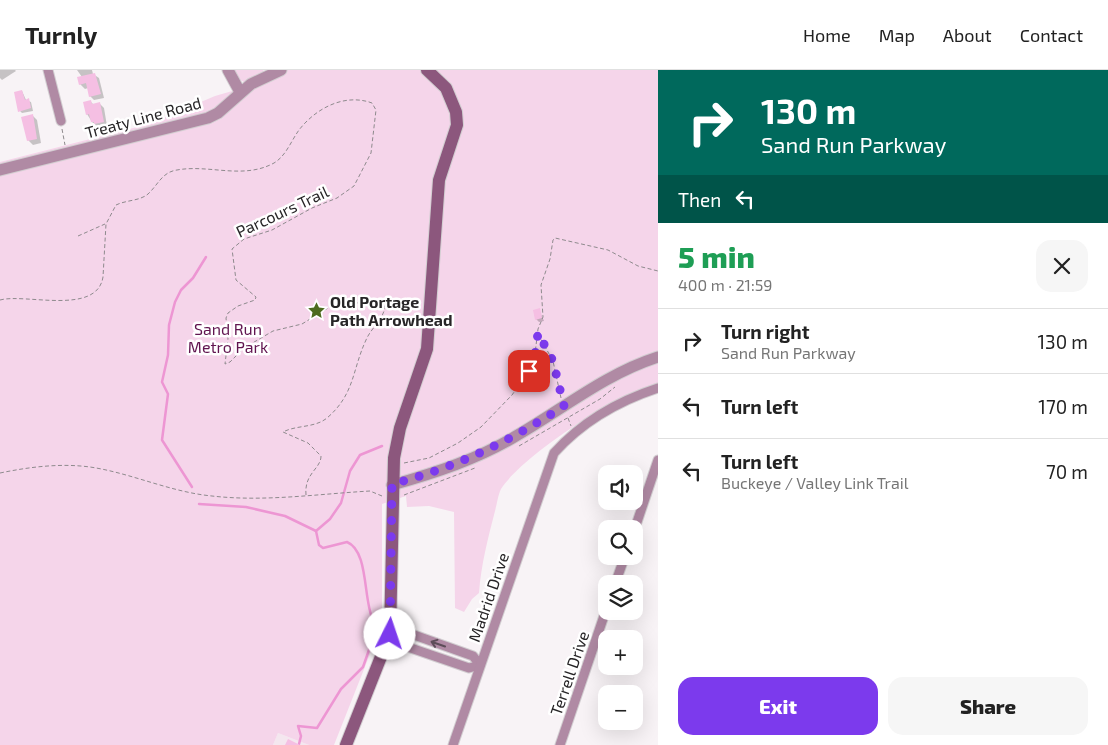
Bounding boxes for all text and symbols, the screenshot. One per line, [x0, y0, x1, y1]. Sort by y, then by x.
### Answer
text: Turnly [25, 20, 97, 49]
text: Home [803, 24, 851, 46]
text: Map [879, 24, 915, 46]
text: About [943, 24, 992, 46]
text: Contact [1020, 24, 1083, 46]
text: 130 m [761, 89, 856, 131]
icon: right [678, 90, 743, 155]
street label: Treaty Line Road [83, 92, 203, 142]
text: Sand Run Parkway [761, 131, 946, 157]
street label: Parcours Trail [233, 181, 331, 241]
icon: left [731, 185, 759, 213]
text: Then [678, 188, 721, 211]
text: 5 min [678, 238, 755, 274]
button: close [1036, 240, 1088, 292]
text: 400 m · 21:59 [678, 275, 773, 294]
place label: Old Portage Path Arrowhead [330, 292, 452, 329]
place icon: Old Portage Path Arrowhead [306, 300, 326, 320]
park label: Sand Run Metro Park [188, 319, 268, 356]
text: Turn right [721, 320, 809, 343]
icon: right [678, 327, 706, 355]
text: 130 m [1038, 330, 1088, 353]
text: Sand Run Parkway [721, 343, 856, 362]
pin [508, 350, 550, 392]
icon: arrive [515, 357, 543, 385]
icon: left [678, 392, 706, 420]
text: Turn left [721, 395, 798, 418]
text: 170 m [1038, 395, 1088, 418]
text: Turn left [721, 450, 798, 473]
icon: left [678, 457, 706, 485]
text: 70 m [1046, 460, 1088, 483]
map controls [598, 465, 643, 730]
button: sound [598, 465, 643, 510]
text: Buckeye / Valley Link Trail [721, 473, 909, 492]
button: search [598, 520, 643, 565]
street label: Madrid Drive [464, 550, 512, 644]
button: layers [598, 575, 643, 620]
position arrow [363, 607, 415, 659]
street label: Terrell Drive [546, 628, 592, 718]
button: + [598, 630, 643, 675]
one-way arrow [430, 638, 446, 648]
button: Exit [678, 677, 878, 735]
button: Share [888, 677, 1088, 735]
button: − [598, 685, 643, 730]

